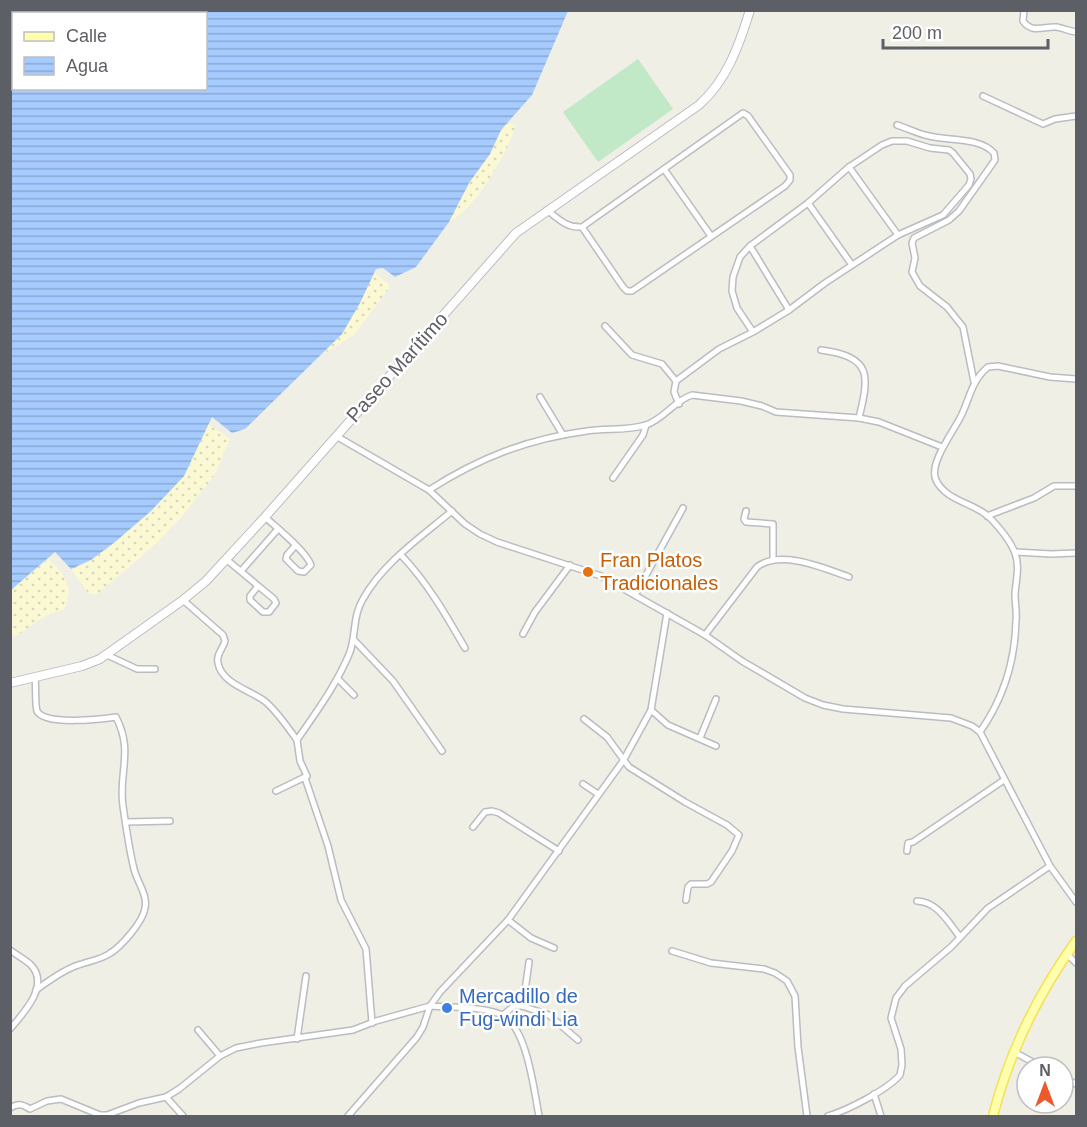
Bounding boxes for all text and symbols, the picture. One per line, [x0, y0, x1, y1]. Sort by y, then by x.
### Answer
legend [12, 12, 207, 90]
scale bar [883, 12, 1048, 50]
text: 200 m [892, 23, 942, 43]
text: Calle [66, 26, 107, 46]
text: Agua [66, 56, 109, 76]
street label: Paseo Marítimo [342, 308, 452, 426]
place label: Fran Platos Tradicionales [600, 549, 718, 594]
marker: Fran Platos Tradicionales [581, 565, 595, 579]
place label: Mercadillo de Fug-windi Lia [459, 985, 579, 1030]
marker: Mercadillo de Fug-windi Lia [440, 1001, 454, 1015]
north arrow [1015, 1055, 1075, 1115]
text: N [1039, 1062, 1051, 1079]

